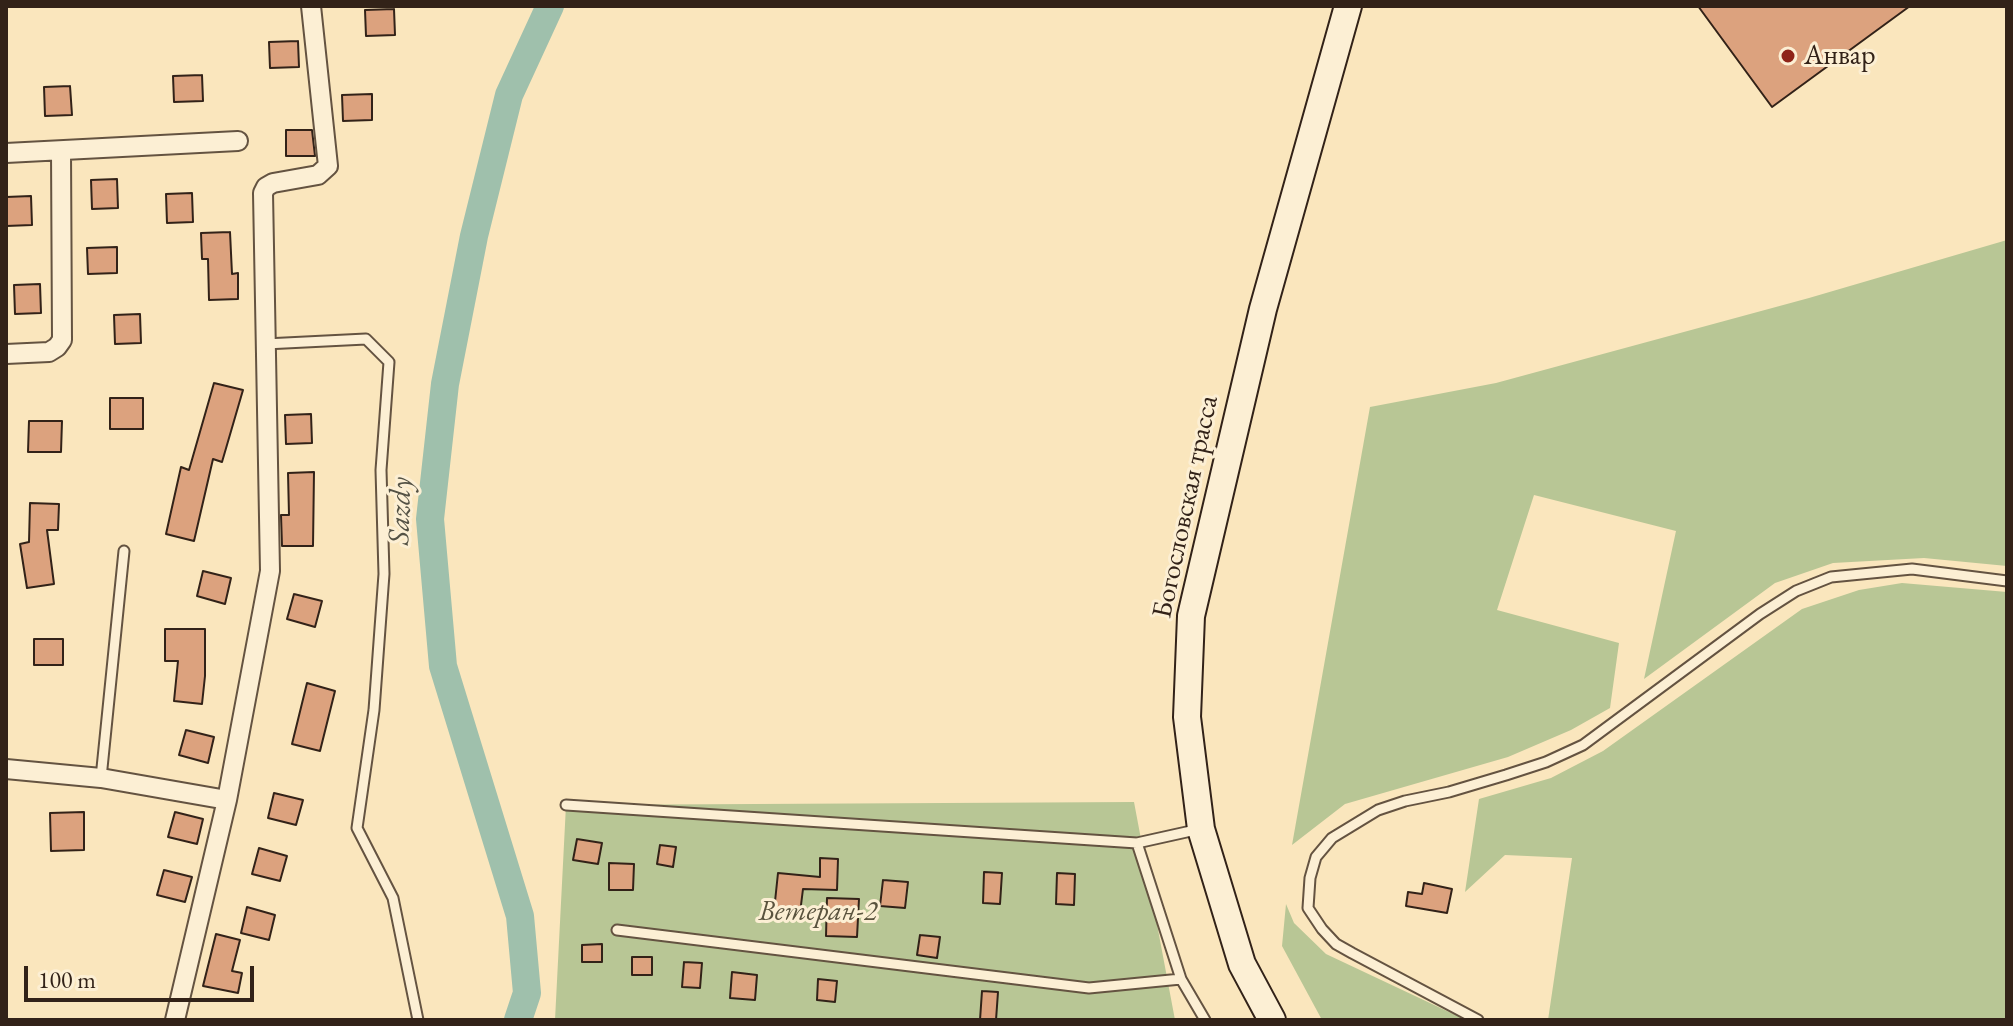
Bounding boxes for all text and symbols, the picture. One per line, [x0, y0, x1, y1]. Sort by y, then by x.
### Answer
place label: Анвар [1804, 39, 1876, 73]
marker: Анвар [1779, 47, 1797, 65]
street label: Богословская трасса [1146, 393, 1226, 621]
water label: Sazdy [382, 476, 420, 546]
park label: Ветеран-2 [759, 895, 877, 929]
scale bar [28, 950, 258, 1000]
text: 100 m [38, 964, 96, 995]

